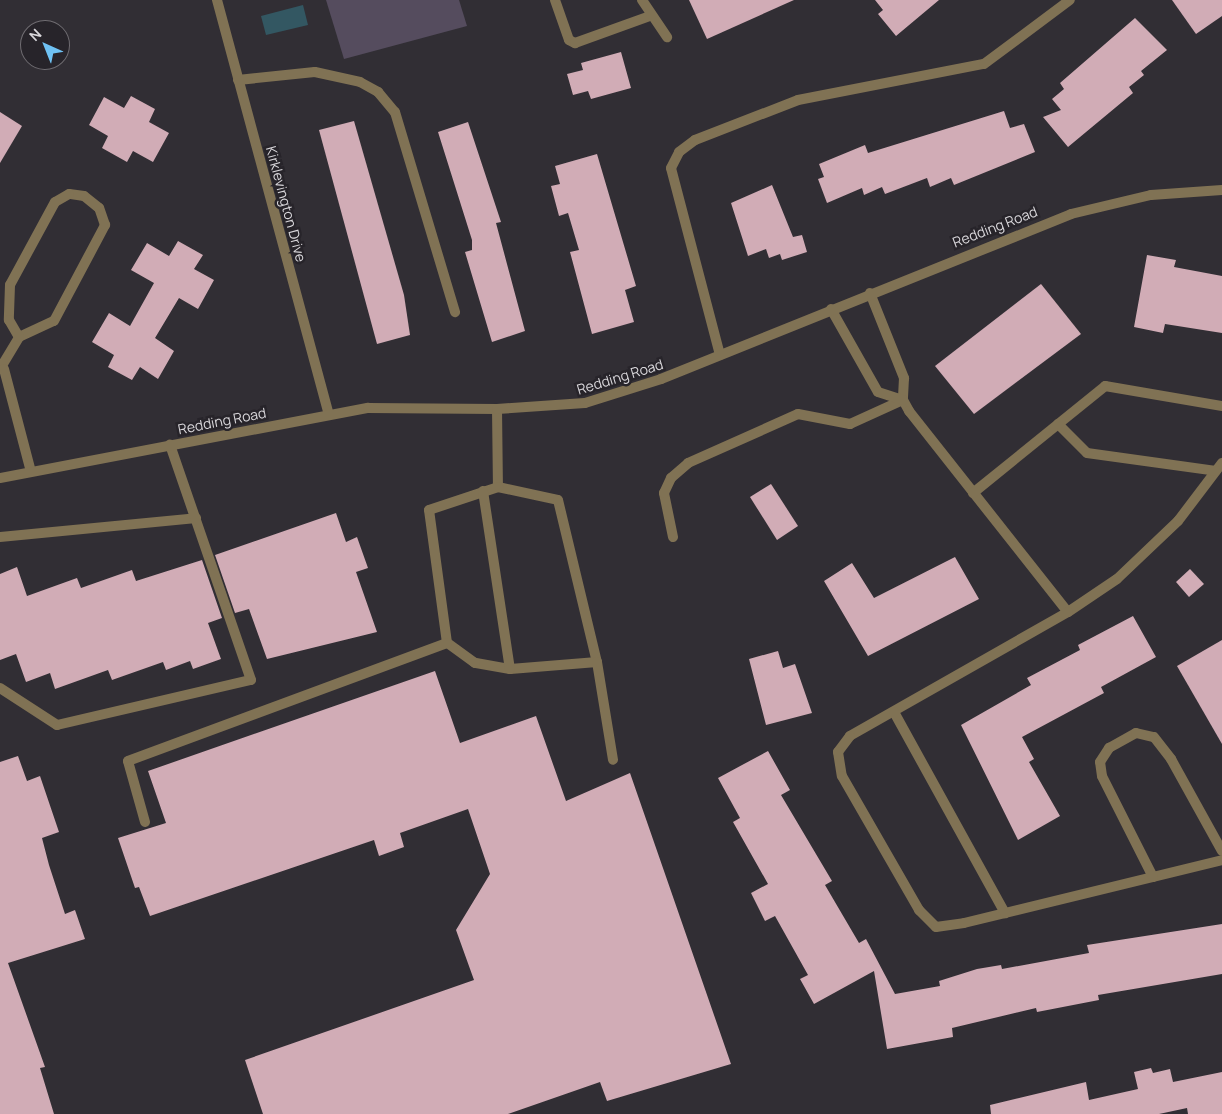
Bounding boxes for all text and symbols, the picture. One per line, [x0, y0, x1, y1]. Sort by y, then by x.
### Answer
north arrow [20, 20, 70, 70]
text: N [25, 24, 45, 45]
street label: Kirklevington Drive [262, 144, 310, 264]
street label: Redding Road [950, 203, 1040, 251]
street label: Redding Road [575, 356, 665, 398]
street label: Redding Road [176, 404, 268, 438]

